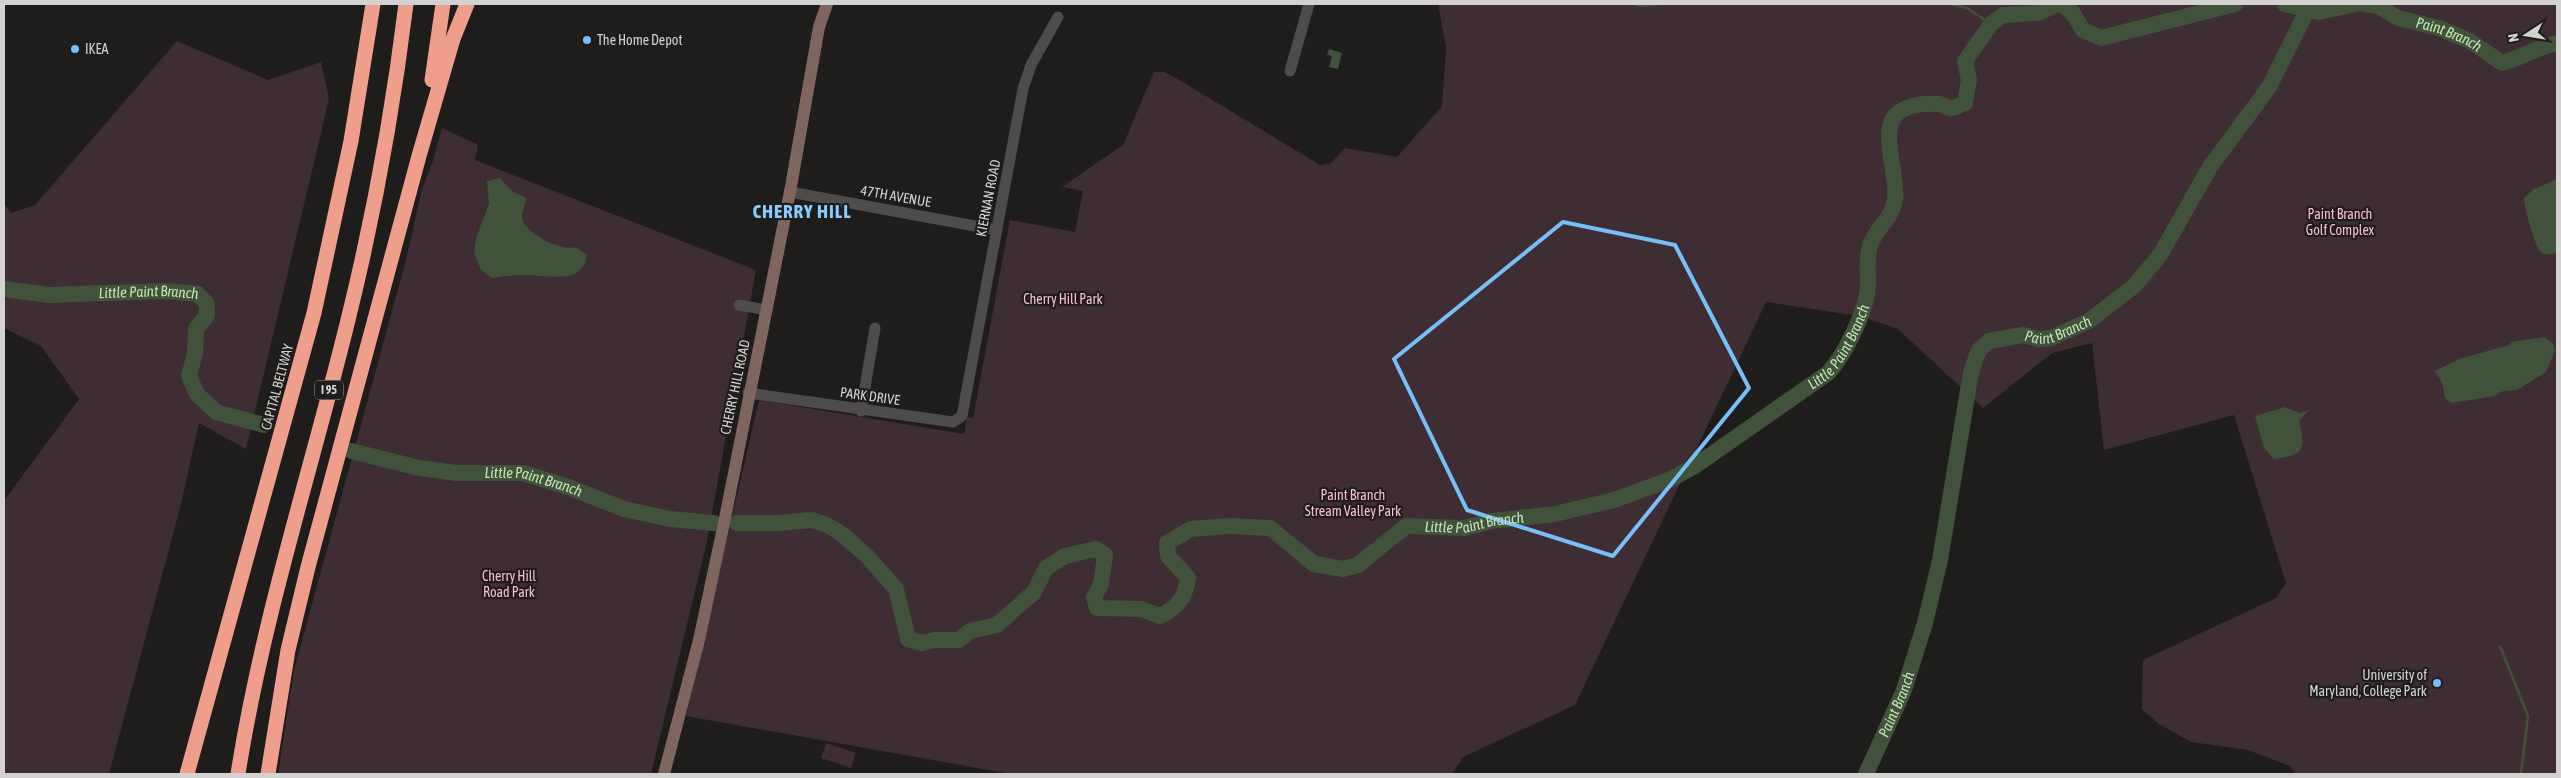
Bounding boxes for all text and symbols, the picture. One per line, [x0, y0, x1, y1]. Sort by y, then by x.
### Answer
north arrow [2501, 10, 2551, 60]
water label: Paint Branch [2414, 14, 2485, 55]
place label: The Home Depot [597, 32, 682, 48]
text: N [2505, 32, 2522, 43]
marker: The Home Depot [581, 34, 593, 46]
place label: IKEA [85, 41, 108, 57]
marker: IKEA [69, 43, 81, 55]
street label: KIERNAN ROAD [973, 158, 1003, 238]
street label: 47TH AVENUE [860, 182, 933, 210]
district label: CHERRY HILL [752, 200, 852, 222]
park label: Paint Branch Golf Complex [2306, 206, 2375, 238]
water label: Little Paint Branch [98, 282, 199, 302]
park label: Cherry Hill Park [1023, 291, 1103, 307]
water label: Little Paint Branch [1804, 302, 1872, 392]
water label: Paint Branch [2023, 312, 2094, 347]
street label: CHERRY HILL ROAD [717, 338, 753, 436]
street label: CAPITAL BELTWAY [258, 341, 296, 432]
road number: I 95 [315, 380, 343, 400]
street label: PARK DRIVE [839, 384, 901, 408]
water label: Little Paint Branch [485, 464, 585, 500]
park label: Paint Branch Stream Valley Park [1305, 487, 1401, 519]
water label: Little Paint Branch [1424, 509, 1525, 536]
park label: Cherry Hill Road Park [482, 568, 536, 600]
place label: University of Maryland, College Park [2309, 667, 2427, 699]
water label: Paint Branch [1875, 670, 1917, 740]
marker: University of Maryland, College Park [2431, 677, 2443, 689]

